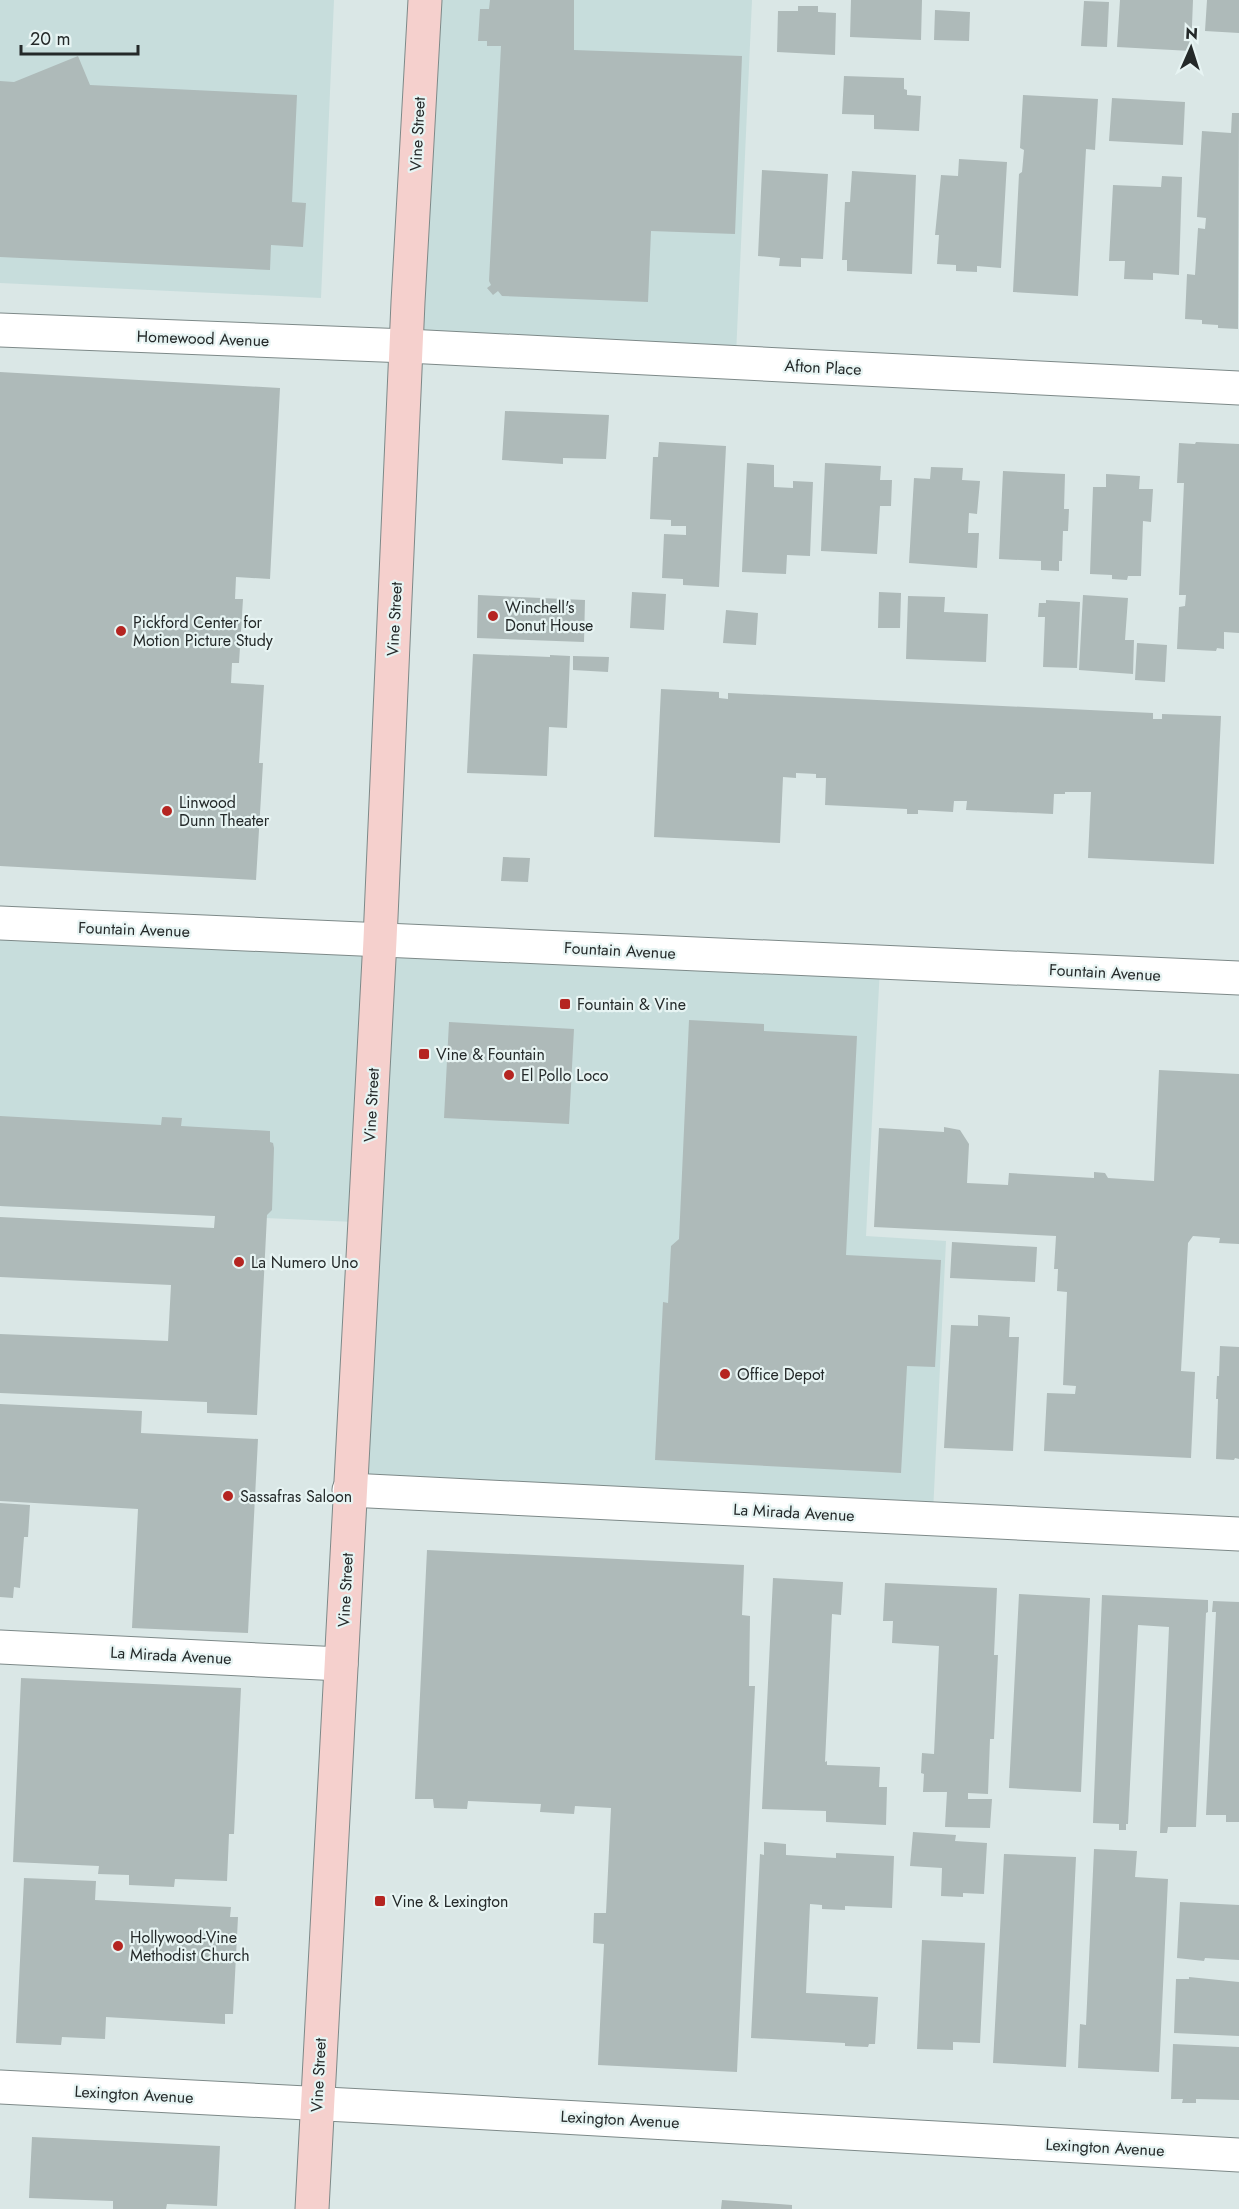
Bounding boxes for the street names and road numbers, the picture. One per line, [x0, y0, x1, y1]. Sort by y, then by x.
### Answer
street label: Vine Street [404, 96, 431, 172]
street label: Homewood Avenue [136, 325, 270, 352]
street label: Afton Place [784, 354, 862, 381]
street label: Vine Street [381, 581, 408, 657]
street label: Fountain Avenue [78, 916, 190, 943]
street label: Fountain Avenue [564, 936, 676, 965]
street label: Fountain Avenue [1049, 958, 1161, 987]
street label: Vine Street [358, 1067, 385, 1143]
street label: La Mirada Avenue [733, 1498, 855, 1527]
street label: Vine Street [332, 1552, 359, 1628]
street label: La Mirada Avenue [110, 1641, 232, 1670]
street label: Vine Street [305, 2037, 332, 2113]
street label: Lexington Avenue [74, 2080, 194, 2109]
street label: Lexington Avenue [560, 2105, 680, 2134]
street label: Lexington Avenue [1045, 2133, 1165, 2162]

